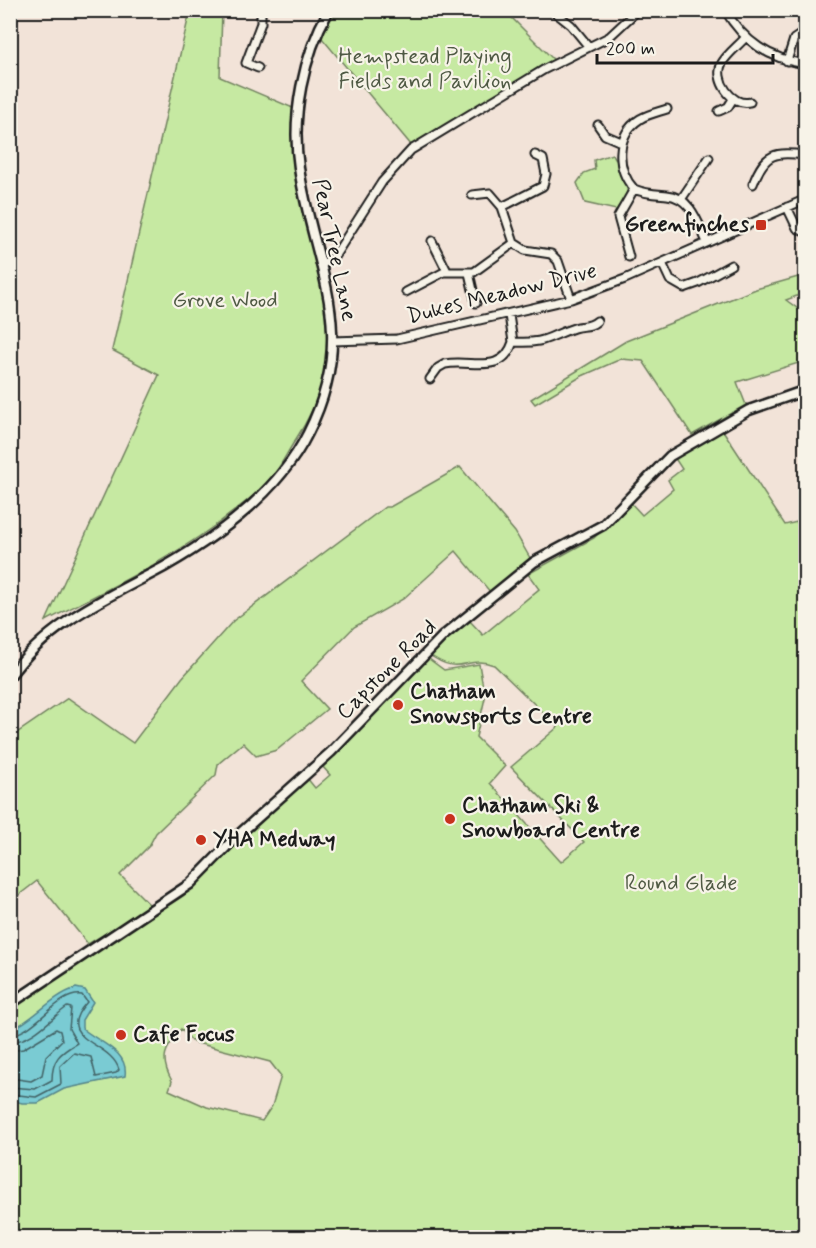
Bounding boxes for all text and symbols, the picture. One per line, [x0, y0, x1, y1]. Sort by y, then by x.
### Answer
scale bar [597, 27, 772, 65]
text: 200 m [606, 37, 655, 61]
park label: Hempstead Playing Fields and Pavilion [338, 43, 512, 96]
street label: Pear Tree Lane [305, 176, 363, 324]
place label: Greenfinches [625, 211, 749, 239]
marker: Greenfinches [754, 218, 768, 232]
street label: Dukes Meadow Drive [404, 257, 600, 331]
park label: Grove Wood [172, 287, 278, 315]
street label: Capstone Road [331, 614, 443, 726]
place label: Chatham Snowsports Centre [410, 678, 592, 731]
marker: Chatham Snowsports Centre [391, 698, 405, 712]
place label: Chatham Ski & Snowboard Centre [462, 792, 640, 845]
marker: Chatham Ski & Snowboard Centre [443, 812, 457, 826]
place label: YHA Medway [213, 826, 335, 854]
marker: YHA Medway [194, 833, 208, 847]
park label: Round Glade [625, 870, 737, 898]
place label: Cafe Focus [133, 1021, 235, 1049]
marker: Cafe Focus [114, 1028, 128, 1042]

